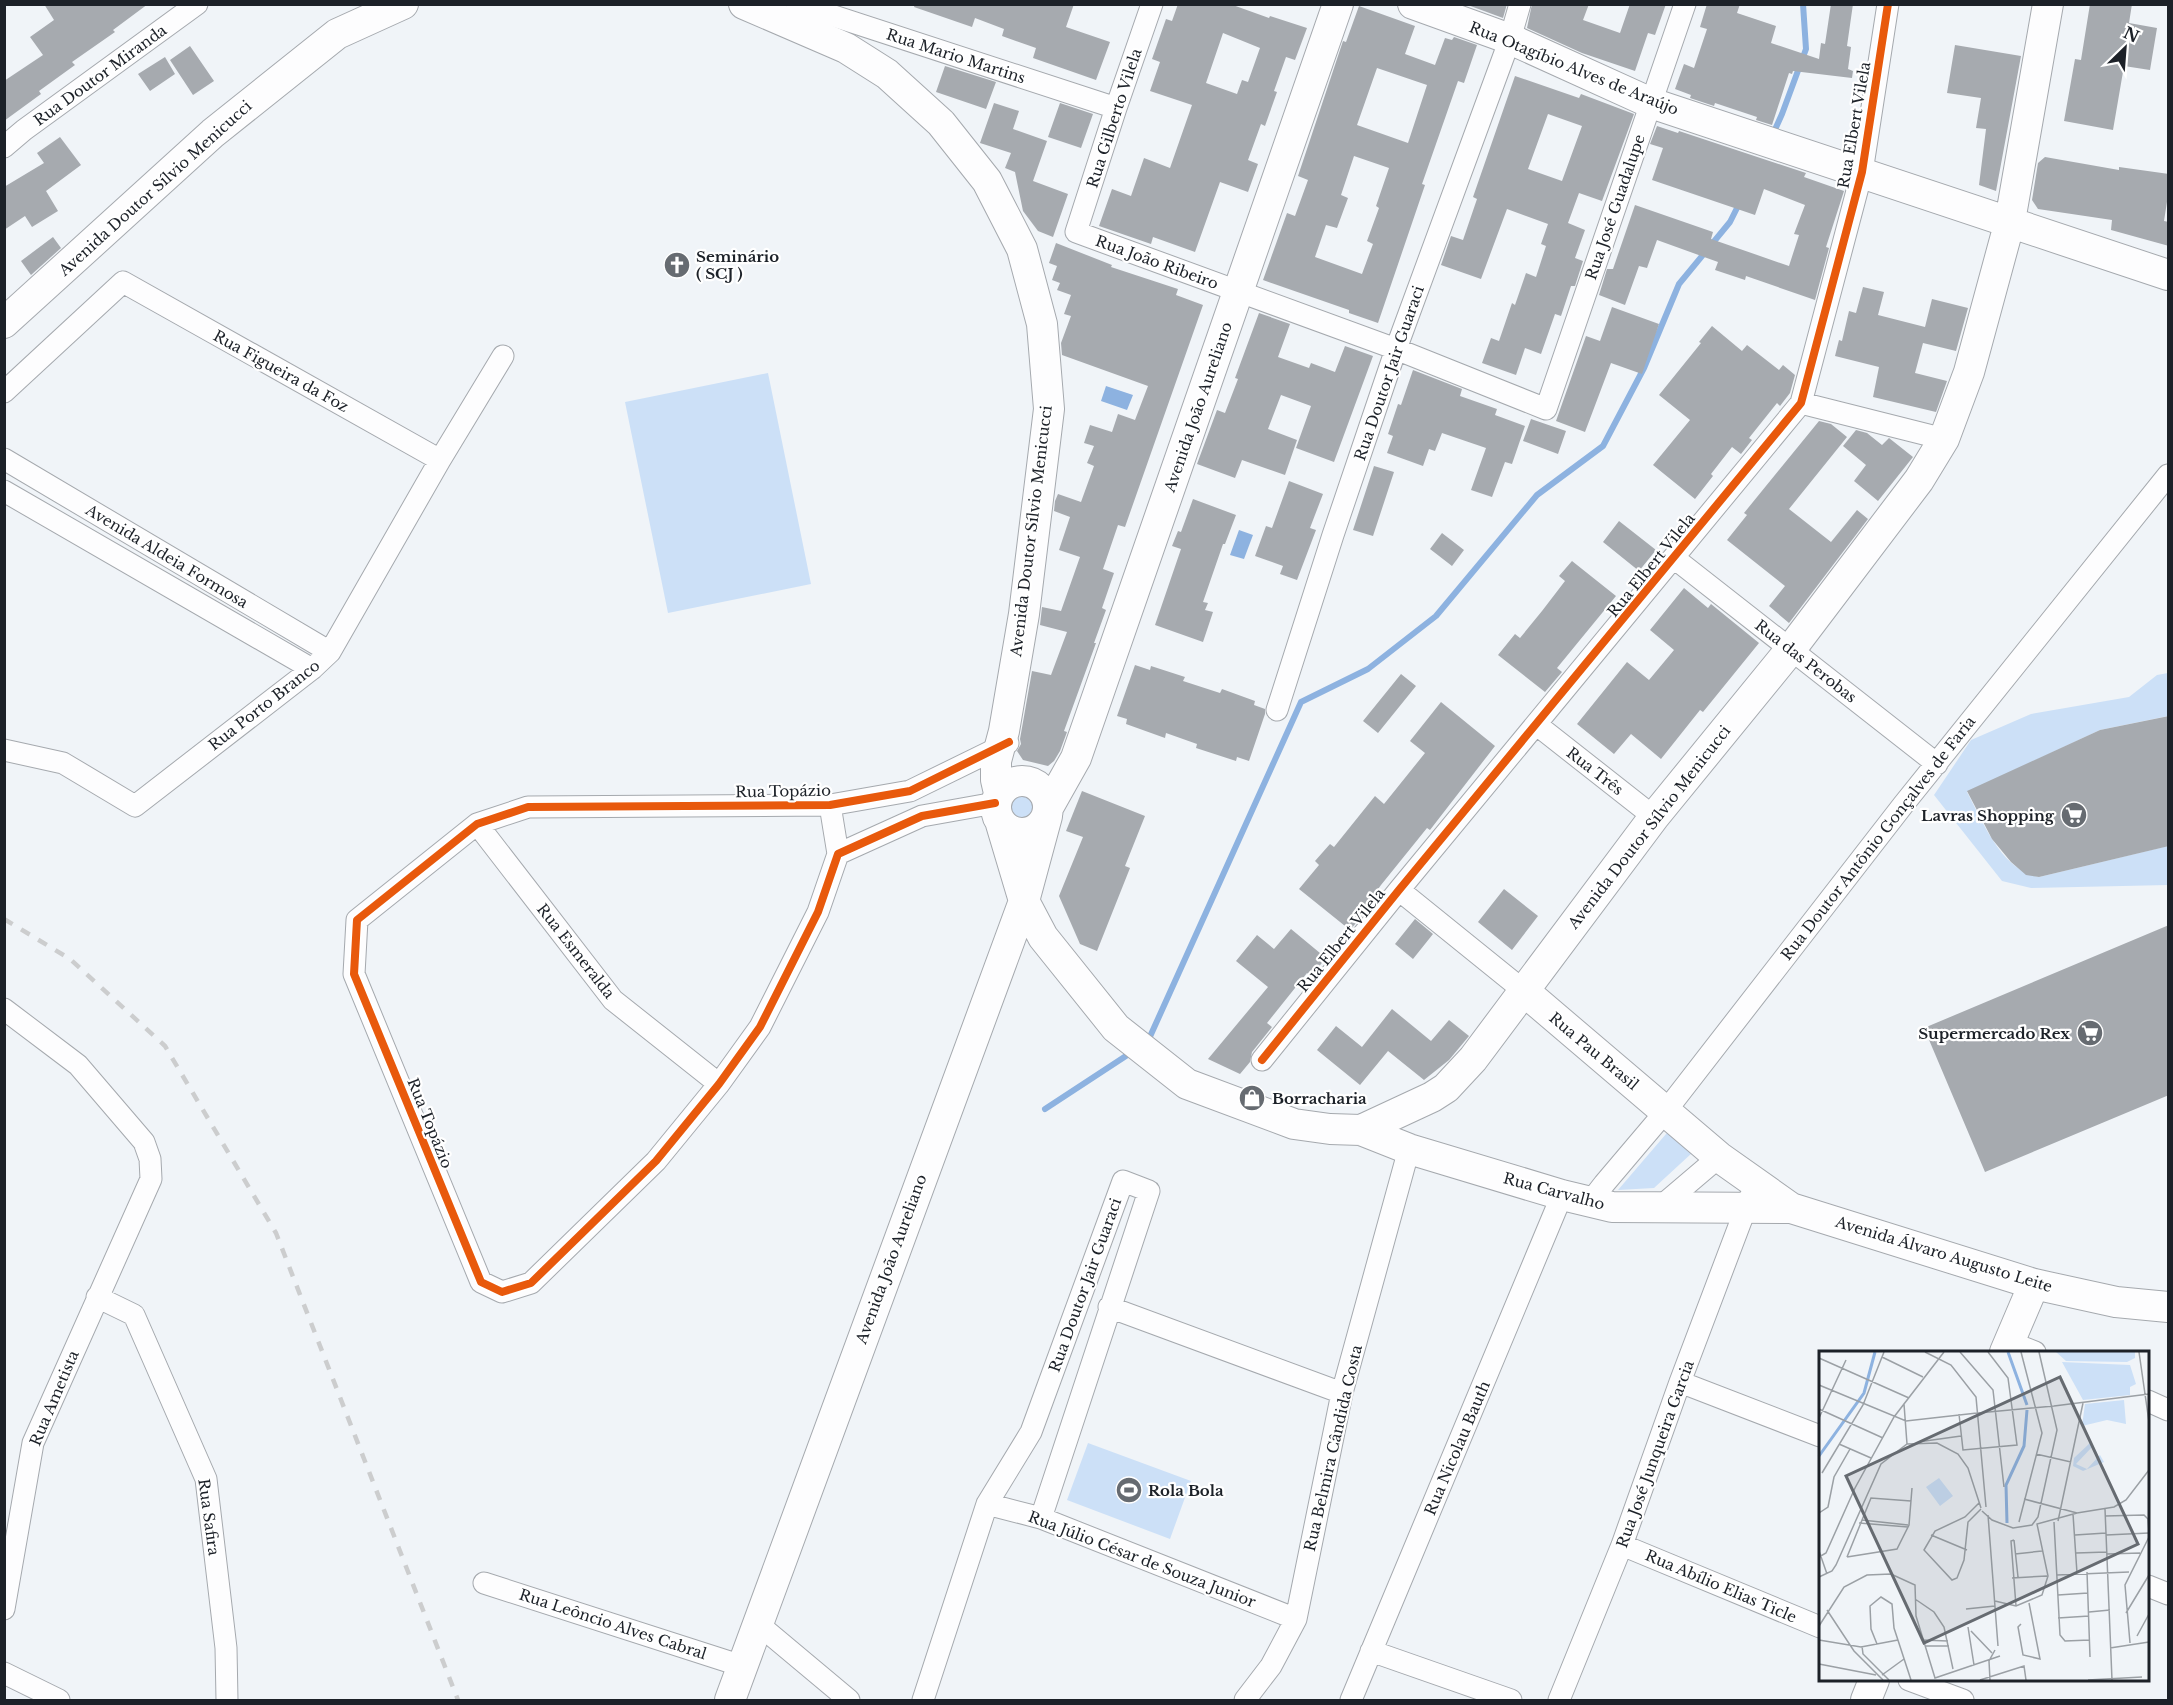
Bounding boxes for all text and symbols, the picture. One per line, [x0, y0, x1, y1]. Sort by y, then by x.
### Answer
street label: Rua Otagíbio Alves de Araújo [1467, 17, 1682, 119]
north arrow [2095, 18, 2155, 78]
street label: Rua Doutor Miranda [30, 20, 171, 130]
text: N [2120, 22, 2142, 47]
street label: Rua Mario Martins [884, 25, 1028, 88]
street label: Rua Gilberto Vilela [1082, 45, 1146, 190]
street label: Rua Elbert Vilela [1833, 59, 1875, 190]
street label: Avenida Doutor Sílvio Menicucci [54, 96, 255, 280]
street label: Rua José Guadalupe [1581, 132, 1649, 282]
street label: Rua João Ribeiro [1093, 231, 1221, 293]
place label: Seminário ( SCJ ) [696, 247, 779, 283]
church icon: Seminário ( SCJ ) [662, 250, 692, 280]
street label: Rua Doutor Jair Guaraci [1350, 283, 1428, 463]
street label: Avenida João Aureliano [1160, 319, 1236, 496]
street label: Rua Figueira da Foz [210, 326, 352, 416]
street label: Avenida Doutor Sílvio Menicucci [1006, 404, 1056, 659]
street label: Avenida Aldeia Formosa [82, 500, 252, 612]
street label: Rua Elbert Vilela [1603, 509, 1699, 621]
street label: Rua das Perobas [1751, 615, 1861, 707]
street label: Rua Porto Branco [205, 656, 324, 754]
street label: Rua Doutor Antônio Gonçalves de Faria [1777, 712, 1980, 964]
street label: Avenida Doutor Sílvio Menicucci [1563, 721, 1734, 933]
street label: Rua Três [1563, 743, 1627, 799]
street label: Rua Topázio [735, 781, 831, 801]
supermarket icon: Lavras Shopping [2059, 800, 2089, 830]
place label: Lavras Shopping [1921, 806, 2055, 825]
street label: Rua Elbert Vilela [1293, 884, 1389, 996]
street label: Rua Esmeralda [533, 900, 619, 1003]
street label: Rua Pau Brasil [1545, 1008, 1643, 1094]
supermarket icon: Supermercado Rex [2075, 1018, 2105, 1048]
place label: Supermercado Rex [1918, 1024, 2070, 1043]
street label: Rua Topázio [403, 1075, 457, 1171]
shop icon: Borracharia [1237, 1083, 1267, 1113]
place label: Borracharia [1272, 1089, 1367, 1108]
street label: Rua Carvalho [1501, 1168, 1607, 1214]
street label: Avenida João Aureliano [851, 1172, 931, 1347]
street label: Rua Doutor Jair Guaraci [1045, 1195, 1125, 1375]
street label: Avenida Álvaro Augusto Leite [1832, 1212, 2055, 1296]
street label: Rua Belmira Cândida Costa [1300, 1342, 1366, 1553]
street label: Rua Ametista [25, 1347, 83, 1448]
inset map [1819, 1351, 2149, 1681]
street label: Rua José Junqueira Garcia [1612, 1357, 1698, 1550]
street label: Rua Nicolau Bauth [1420, 1378, 1494, 1518]
sports icon: Rola Bola [1114, 1475, 1144, 1505]
street label: Rua Safira [194, 1477, 224, 1557]
place label: Rola Bola [1148, 1481, 1224, 1500]
street label: Rua Júlio César de Souza Junior [1025, 1507, 1259, 1612]
street label: Rua Abílio Elias Ticle [1643, 1546, 1799, 1626]
street label: Rua Leôncio Alves Cabral [517, 1585, 709, 1663]

